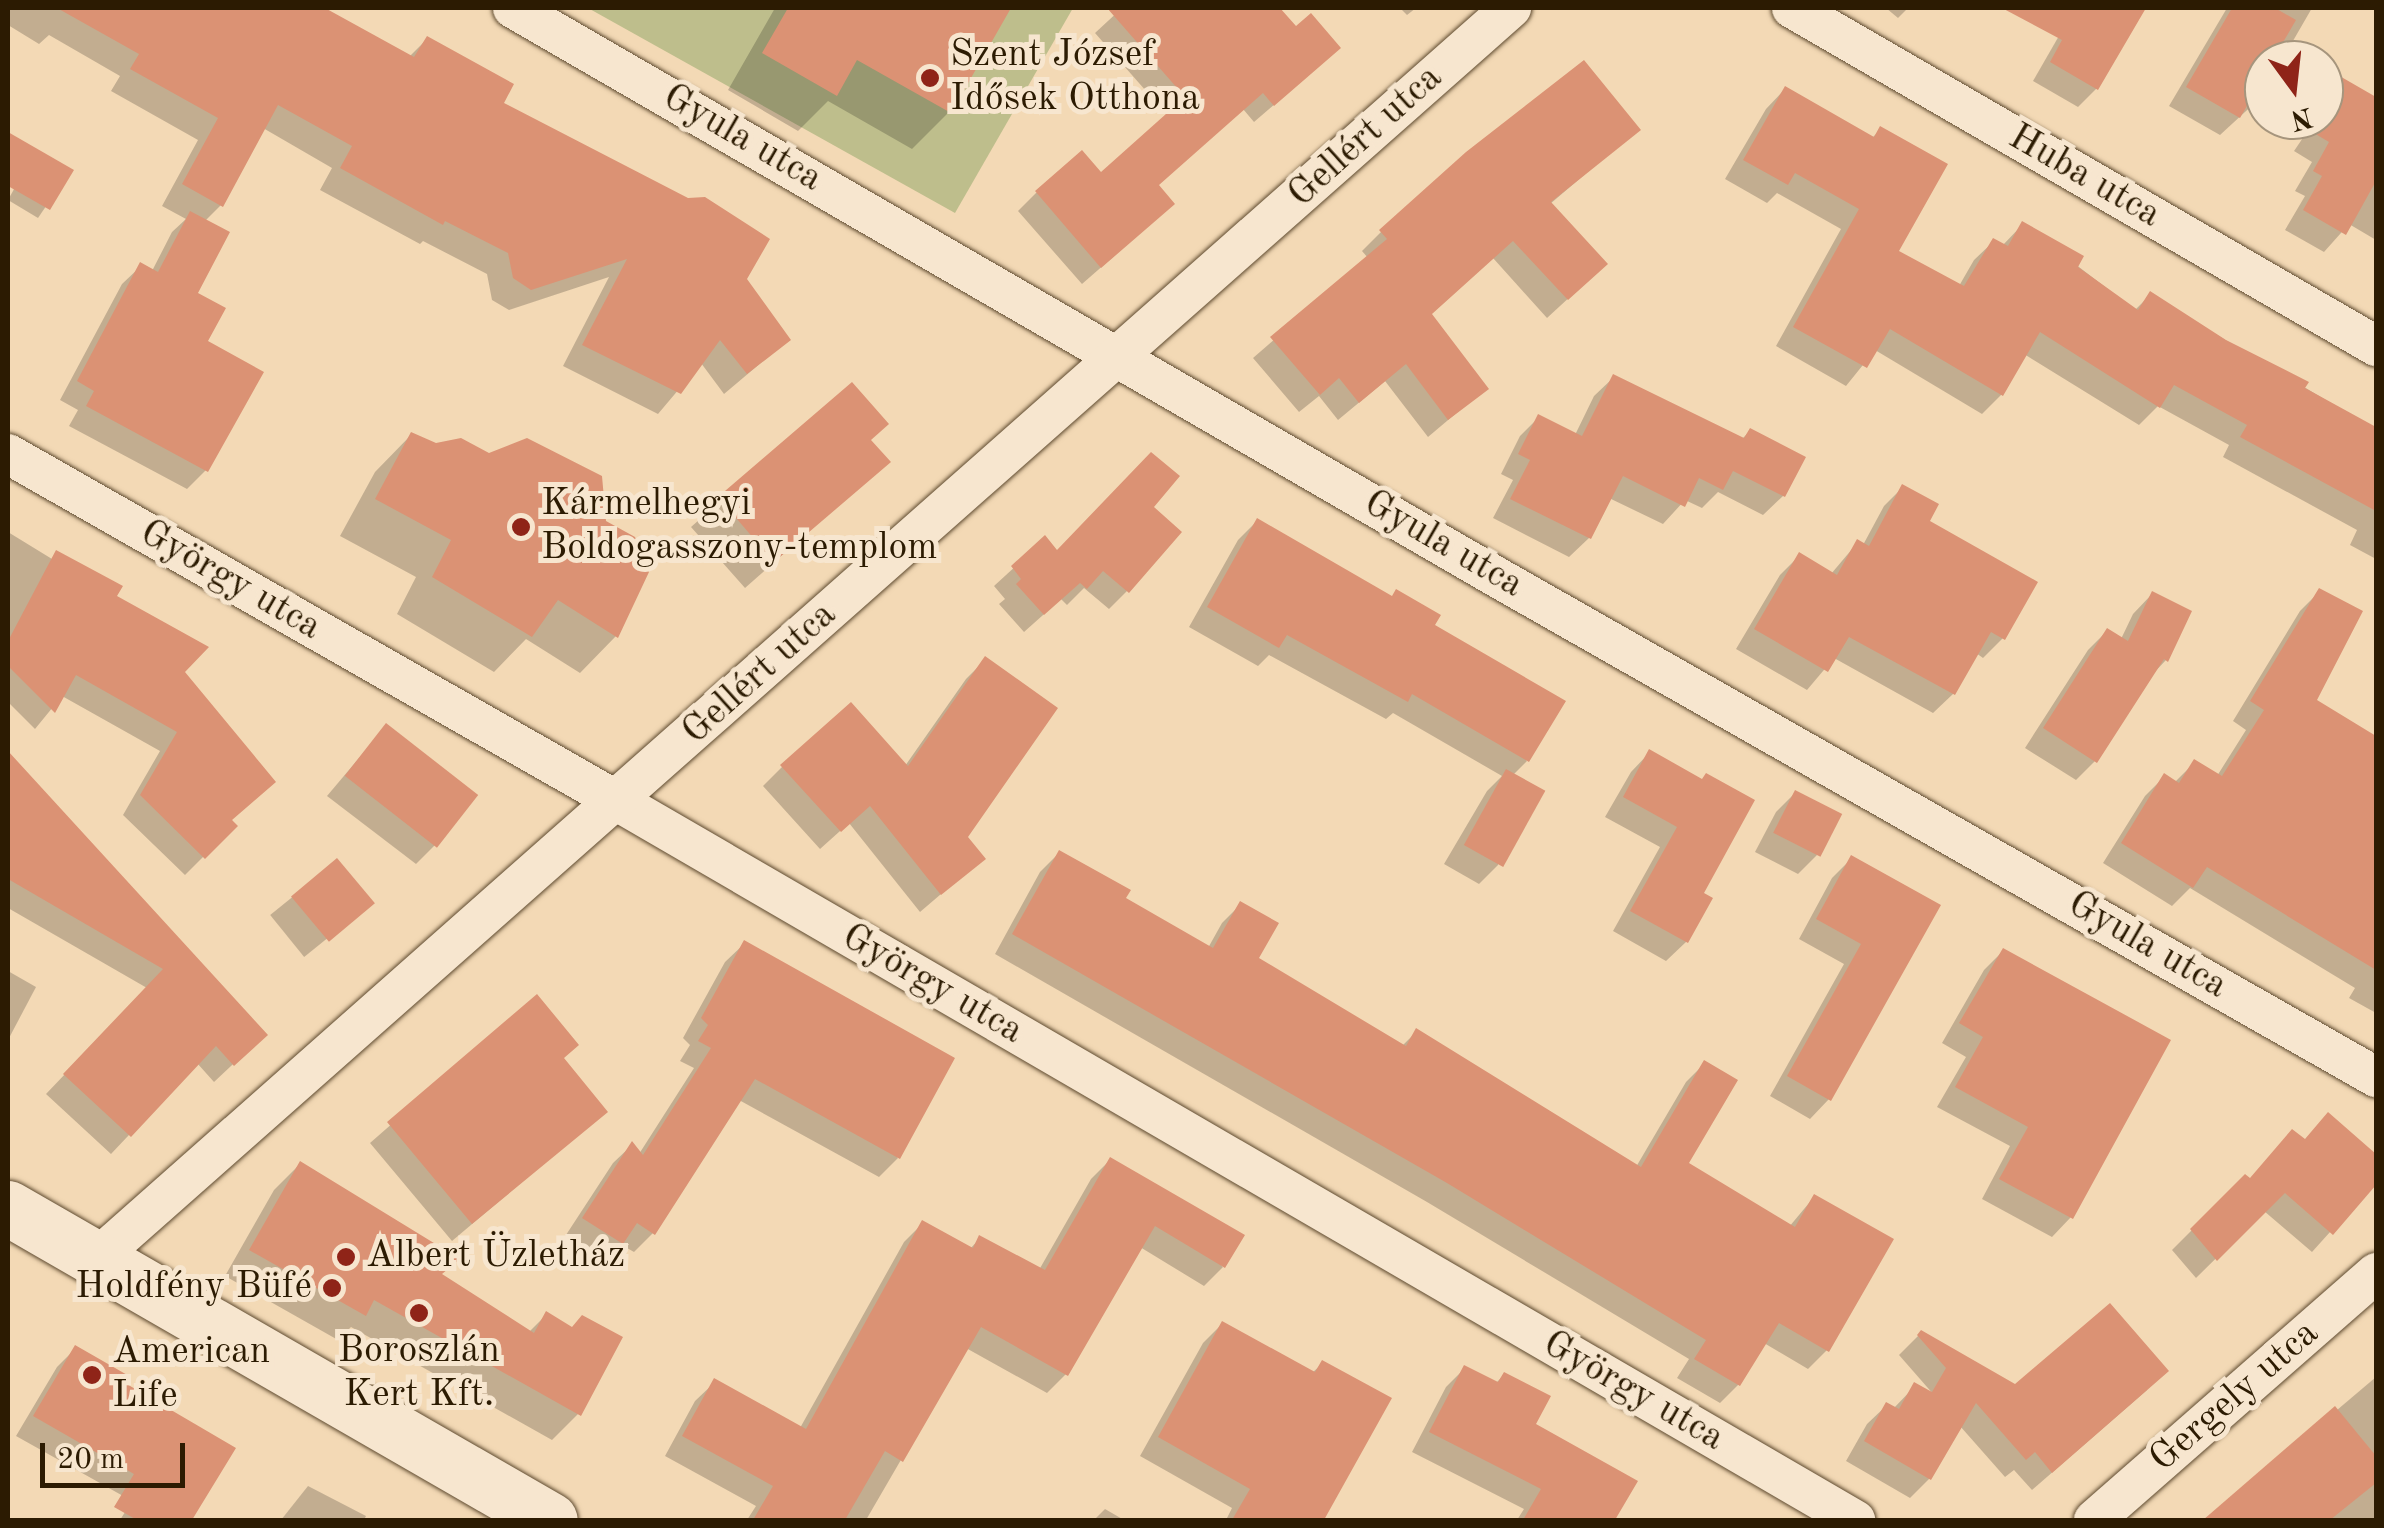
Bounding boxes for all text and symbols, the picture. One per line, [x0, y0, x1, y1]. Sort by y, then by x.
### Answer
place label: Szent József Idősek Otthona [950, 33, 1200, 122]
north arrow [2244, 40, 2344, 140]
street label: Gellért utca [1280, 56, 1452, 218]
marker: Szent József Idősek Otthona [919, 67, 941, 89]
street label: Gyula utca [654, 75, 830, 203]
text: N [2287, 101, 2315, 133]
street label: Huba utca [2000, 115, 2168, 239]
street label: Gyula utca [1355, 481, 1531, 609]
place label: Kármelhegyi Boldogasszony-templom [541, 482, 937, 572]
street label: György utca [131, 511, 329, 651]
marker: Kármelhegyi Boldogasszony-templom [510, 516, 532, 538]
street label: Gellért utca [674, 593, 846, 755]
street label: Gyula utca [2059, 882, 2235, 1010]
street label: György utca [833, 915, 1031, 1055]
place label: Albert Üzletház [366, 1234, 625, 1280]
marker: Albert Üzletház [335, 1246, 357, 1268]
place label: Holdfény Büfé [75, 1265, 312, 1311]
marker: Holdfény Büfé [321, 1277, 343, 1299]
marker: Boroszlán Kert Kft. [408, 1302, 430, 1324]
street label: Gergely utca [2141, 1311, 2329, 1483]
street label: György utca [1534, 1322, 1732, 1462]
place label: Boroszlán Kert Kft. [338, 1329, 500, 1418]
place label: American Life [112, 1330, 270, 1420]
marker: American Life [81, 1364, 103, 1386]
scale bar [45, 1423, 190, 1485]
text: 20 m [57, 1445, 124, 1475]

